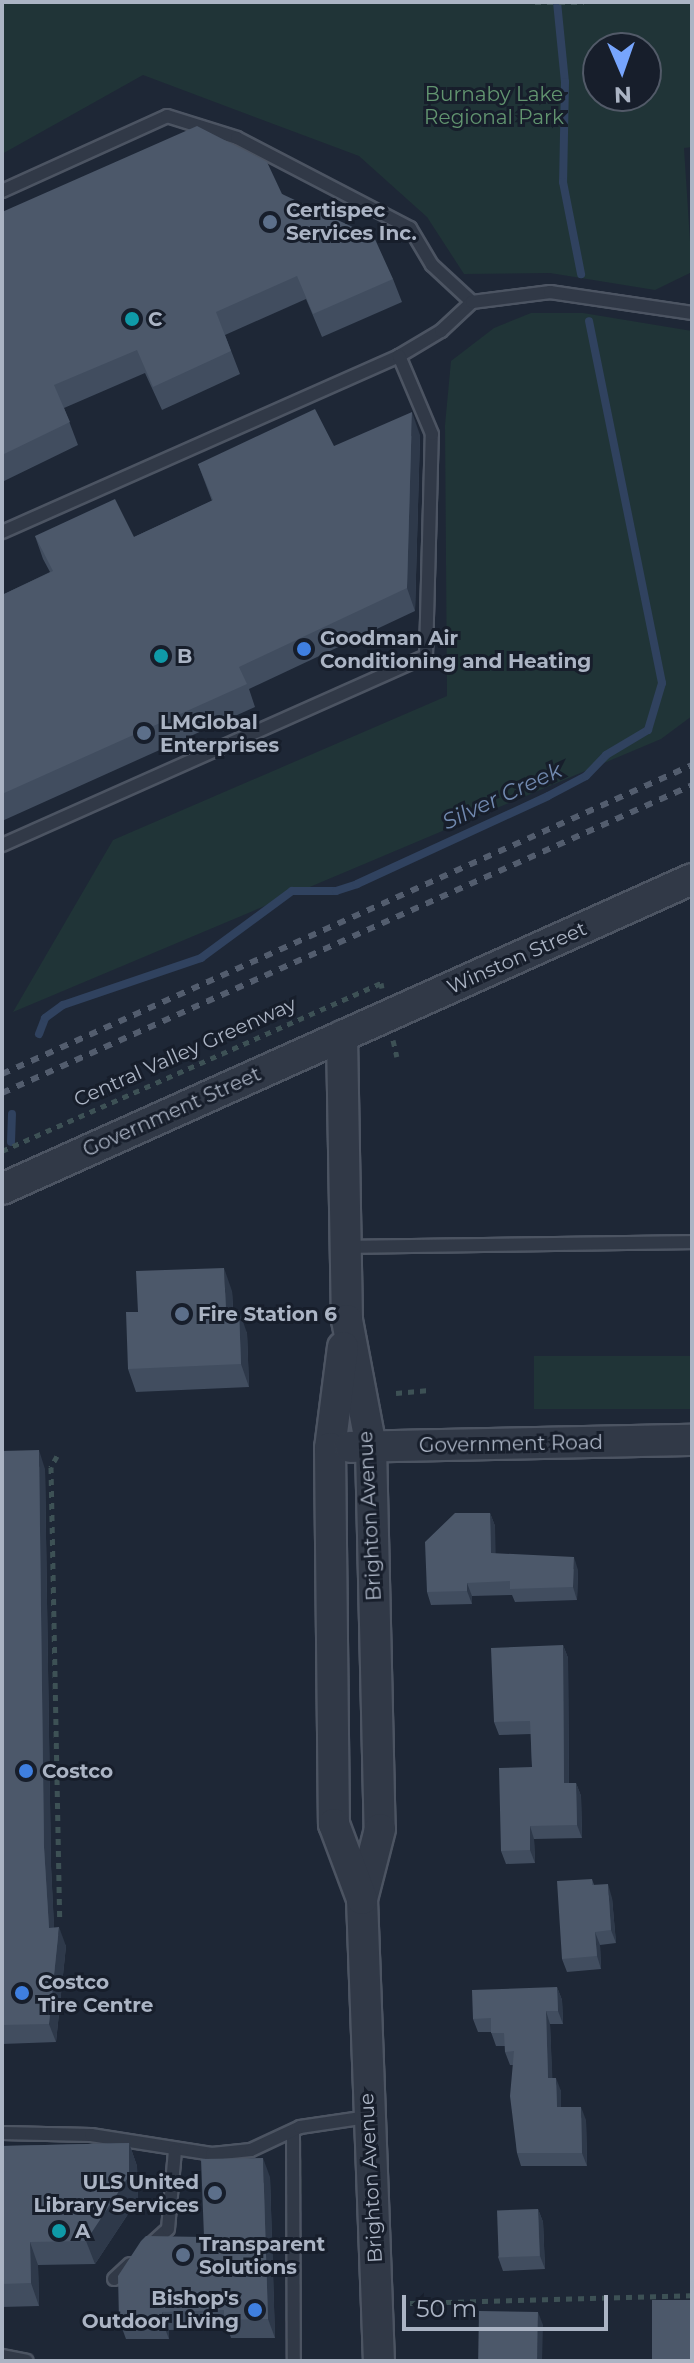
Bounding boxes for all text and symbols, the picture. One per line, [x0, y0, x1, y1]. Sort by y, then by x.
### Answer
north arrow [582, 32, 662, 112]
text: N [613, 81, 632, 108]
park label: Burnaby Lake Regional Park [424, 82, 564, 129]
place label: Certispec Services Inc. [286, 198, 417, 245]
marker: Certispec Services Inc. [261, 213, 279, 231]
place label: C [148, 307, 162, 331]
marker: C [123, 310, 141, 328]
place label: Goodman Air Conditioning and Heating [320, 626, 591, 673]
marker: Goodman Air Conditioning and Heating [295, 640, 313, 658]
place label: B [177, 644, 192, 668]
marker: B [152, 647, 170, 665]
place label: LMGlobal Enterprises [160, 710, 279, 757]
marker: LMGlobal Enterprises [135, 724, 153, 742]
water label: Silver Creek [438, 757, 566, 835]
street label: Winston Street [444, 917, 590, 999]
street label: Central Valley Greenway [70, 992, 300, 1112]
street label: Government Street [79, 1062, 265, 1162]
place label: Fire Station 6 [198, 1302, 337, 1326]
marker: Fire Station 6 [173, 1305, 191, 1323]
street label: Brighton Avenue [354, 1430, 386, 1602]
street label: Government Road [419, 1430, 603, 1458]
place label: Costco [42, 1759, 113, 1783]
marker: Costco [17, 1762, 35, 1780]
place label: Costco Tire Centre [38, 1970, 153, 2017]
marker: Costco Tire Centre [13, 1984, 31, 2002]
street label: Brighton Avenue [355, 2092, 387, 2264]
place label: ULS United Library Services [33, 2170, 199, 2217]
marker: ULS United Library Services [206, 2184, 224, 2202]
place label: A [75, 2219, 90, 2243]
marker: A [50, 2222, 68, 2240]
place label: Transparent Solutions [199, 2232, 325, 2279]
marker: Transparent Solutions [174, 2246, 192, 2264]
scale bar [406, 2279, 612, 2329]
place label: Bishop's Outdoor Living [82, 2286, 239, 2333]
text: 50 m [416, 2294, 477, 2323]
marker: Bishop's Outdoor Living [246, 2301, 264, 2319]

